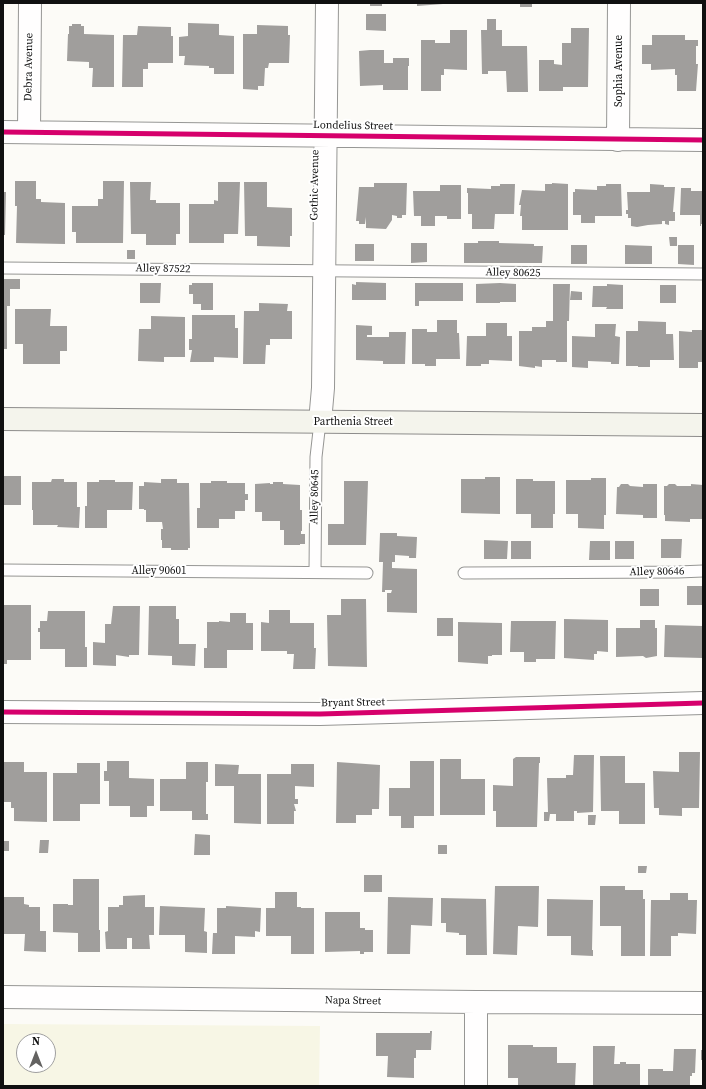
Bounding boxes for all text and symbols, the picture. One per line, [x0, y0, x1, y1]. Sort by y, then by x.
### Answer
street label: Debra Avenue [22, 33, 36, 101]
street label: Sophia Avenue [612, 35, 626, 107]
street label: Londelius Street [313, 119, 393, 133]
street label: Gothic Avenue [308, 149, 322, 221]
street label: Alley 87522 [135, 262, 191, 276]
street label: Alley 80625 [485, 266, 541, 280]
street label: Parthenia Street [313, 415, 393, 429]
street label: Alley 80645 [308, 469, 322, 525]
street label: Alley 90601 [131, 564, 187, 578]
street label: Alley 80646 [629, 565, 685, 579]
street label: Bryant Street [321, 696, 385, 710]
street label: Napa Street [325, 994, 381, 1008]
north arrow [16, 1033, 56, 1073]
text: N [32, 1034, 40, 1049]

